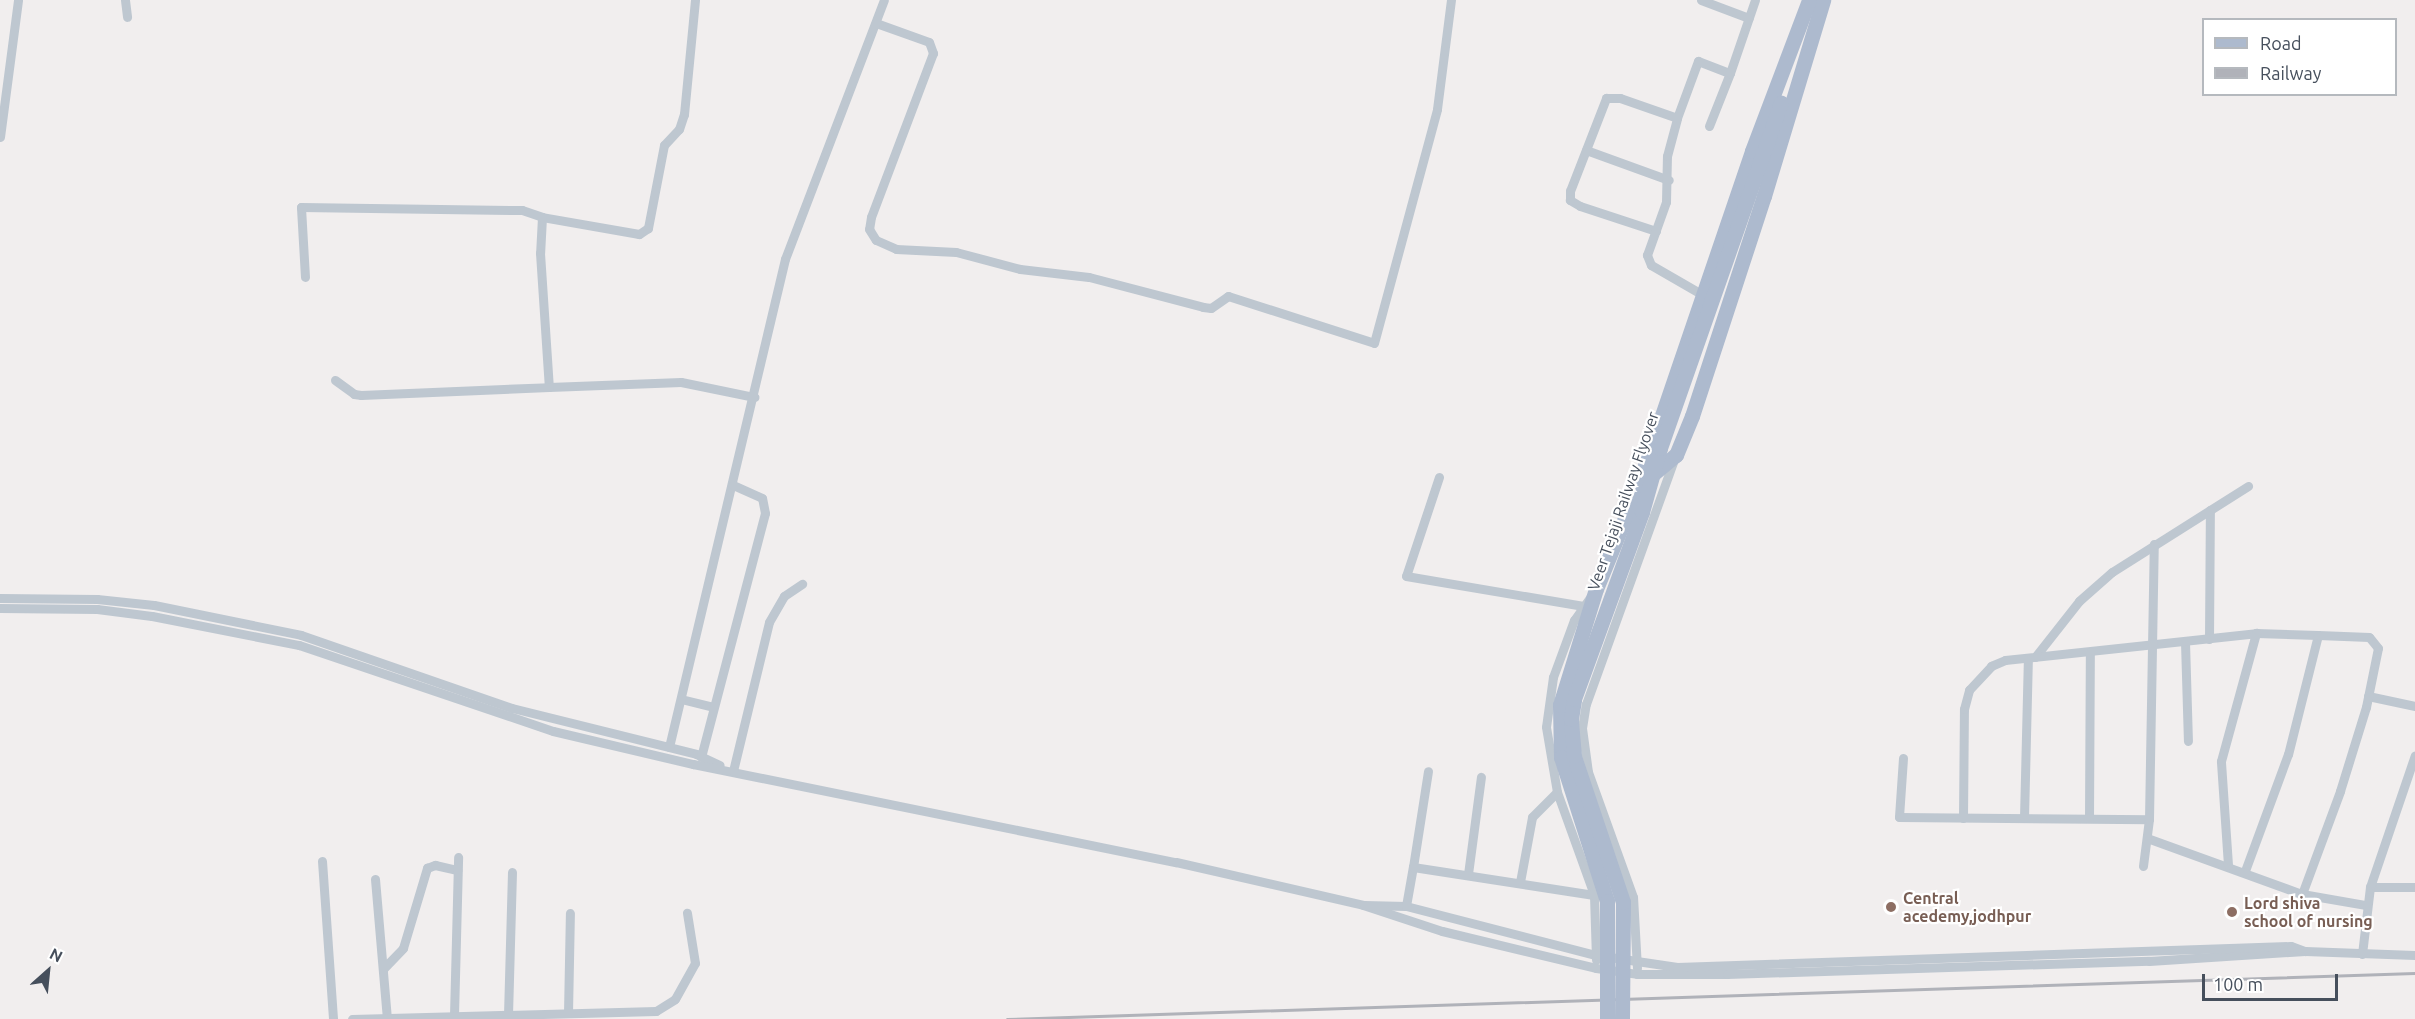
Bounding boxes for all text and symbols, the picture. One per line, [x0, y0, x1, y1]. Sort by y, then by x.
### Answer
legend [2202, 18, 2397, 96]
text: Road [2260, 33, 2302, 53]
text: Railway [2260, 63, 2321, 83]
street label: Veer Tejaji Railway Flyover [1583, 409, 1663, 593]
place label: Central acedemy,jodhpur [1903, 888, 2031, 926]
place label: Lord shiva school of nursing [2244, 893, 2373, 931]
marker: Central acedemy,jodhpur [1884, 900, 1898, 914]
marker: Lord shiva school of nursing [2225, 905, 2239, 919]
north arrow [18, 941, 78, 1001]
text: N [47, 944, 66, 966]
scale bar [2205, 962, 2342, 1000]
text: 100 m [2213, 974, 2263, 994]

